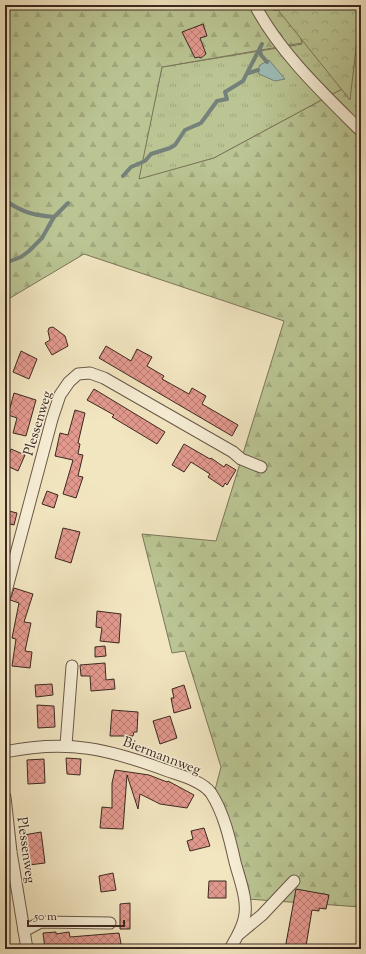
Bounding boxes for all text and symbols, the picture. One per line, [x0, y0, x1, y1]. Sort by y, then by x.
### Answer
street label: Plessenweg [20, 388, 58, 459]
street label: Biermannweg [119, 733, 203, 781]
street label: Plessenweg [10, 816, 40, 885]
scale bar [28, 902, 124, 928]
text: 50 m [33, 908, 57, 926]

